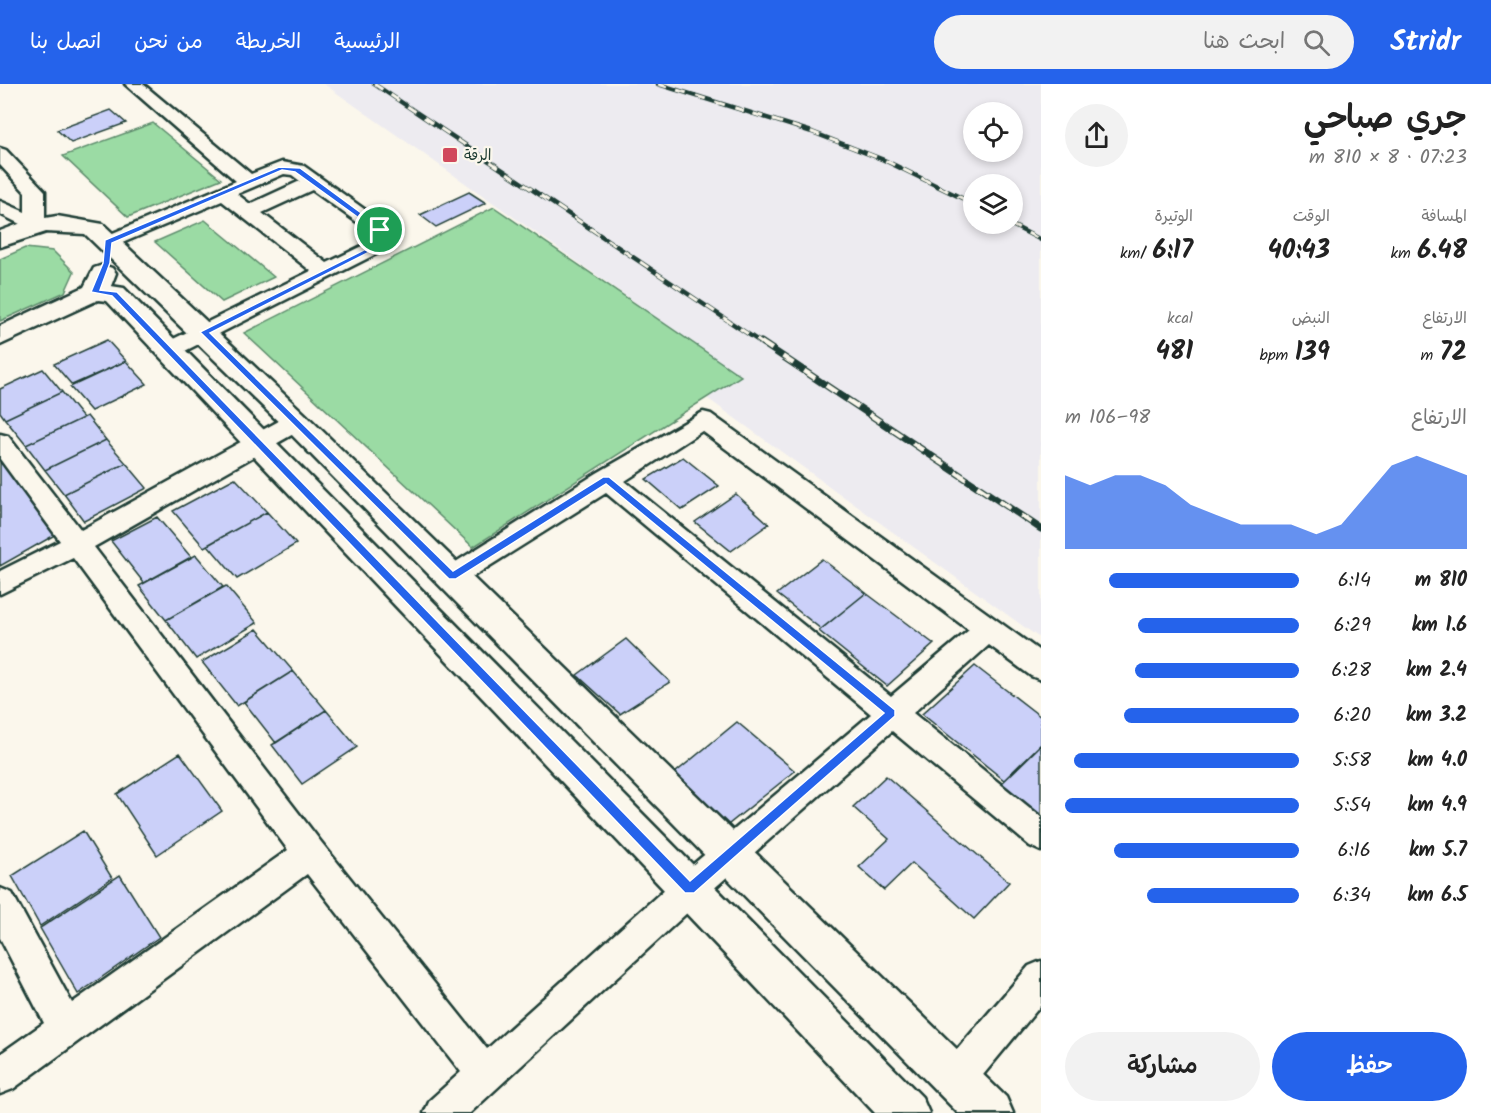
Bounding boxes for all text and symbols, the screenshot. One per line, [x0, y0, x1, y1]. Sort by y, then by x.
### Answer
search box [934, 15, 1354, 69]
text: Stridr [1390, 20, 1461, 65]
text: ابحث هنا [1203, 25, 1285, 60]
text: اتصل بنا [30, 26, 101, 59]
text: من نحن [134, 26, 203, 59]
text: الخريطة [236, 26, 301, 59]
text: الرئيسية [334, 26, 400, 59]
icon: search [1300, 26, 1333, 59]
text: جري صباحي [1303, 93, 1467, 146]
map controls [963, 102, 1023, 234]
button: locate [963, 102, 1023, 162]
button: share [1065, 104, 1128, 167]
text: 07:23 · 8 × 810 m [1309, 142, 1467, 174]
place label: الرقة [464, 144, 492, 168]
marker: الرقة [441, 146, 459, 164]
button: layers [963, 174, 1023, 234]
pin [354, 204, 405, 255]
text: الوتيرة [1154, 204, 1193, 229]
text: الوقت [1293, 204, 1330, 229]
text: المسافة [1421, 204, 1467, 229]
icon: arrive [363, 213, 396, 246]
text: 6:17 [1152, 230, 1193, 272]
text: 40:43 [1268, 230, 1330, 272]
text: 6.48 [1417, 230, 1467, 272]
text: /km [1120, 241, 1152, 266]
text: km [1391, 241, 1417, 266]
text: kcal [1167, 306, 1193, 331]
text: النبض [1292, 306, 1330, 331]
text: الارتفاع [1422, 306, 1467, 331]
text: 481 [1156, 331, 1193, 373]
text: 139 [1295, 332, 1330, 374]
text: 72 [1440, 332, 1467, 374]
text: bpm [1260, 343, 1295, 368]
text: m [1420, 343, 1440, 368]
text: 98–106 m [1065, 402, 1150, 434]
text: الارتفاع [1411, 403, 1467, 435]
text: 6:14 [1338, 565, 1371, 597]
text: 810 m [1415, 565, 1467, 597]
text: 6:29 [1334, 610, 1371, 642]
text: 1.6 km [1411, 610, 1467, 642]
text: 6:28 [1331, 655, 1371, 687]
text: 2.4 km [1406, 655, 1467, 687]
text: 6:20 [1333, 700, 1371, 732]
text: 3.2 km [1406, 700, 1467, 732]
text: 5:58 [1333, 745, 1371, 777]
text: 4.0 km [1407, 745, 1467, 777]
text: 5:54 [1334, 790, 1371, 822]
text: 4.9 km [1407, 790, 1467, 822]
text: 6:16 [1338, 835, 1371, 867]
text: 5.7 km [1409, 835, 1467, 867]
text: 6:34 [1333, 880, 1371, 912]
text: 6.5 km [1407, 880, 1467, 912]
button: مشاركة [1065, 1032, 1260, 1101]
button: حفظ [1272, 1032, 1467, 1101]

